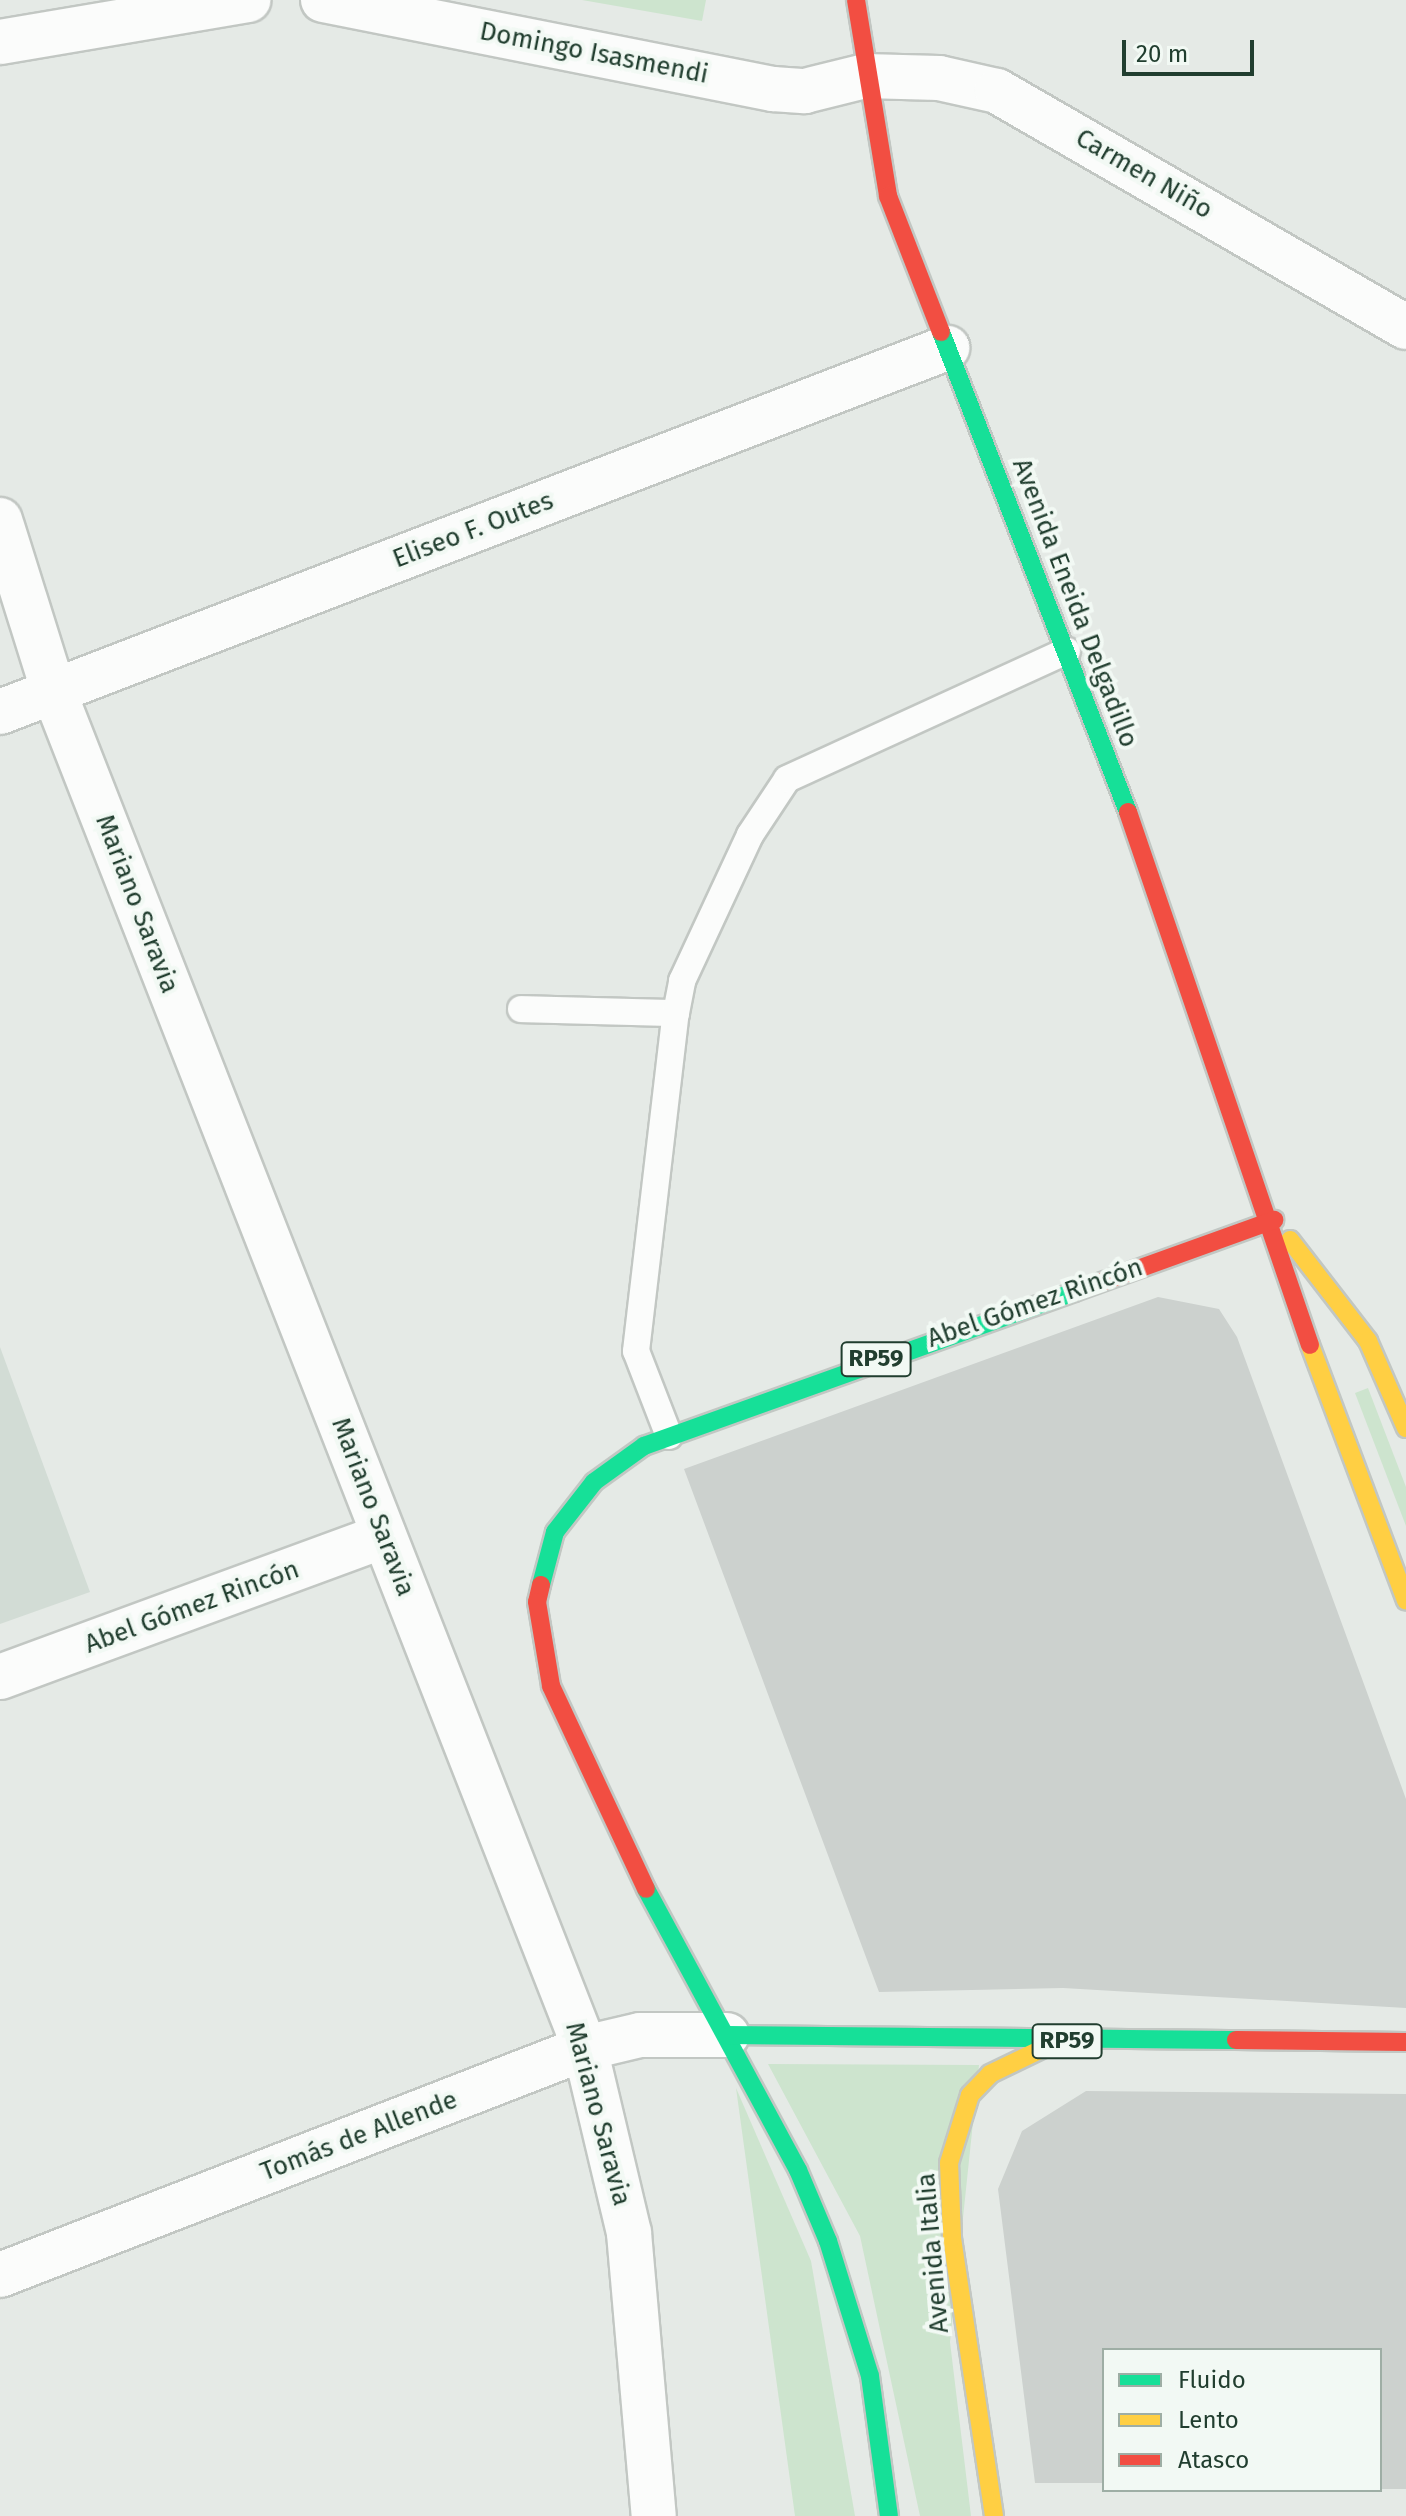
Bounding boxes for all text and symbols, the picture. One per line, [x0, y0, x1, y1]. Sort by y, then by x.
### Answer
street label: Domingo Isasmendi [477, 16, 711, 90]
scale bar [1126, 24, 1258, 74]
text: 20 m [1136, 40, 1188, 68]
street label: Carmen Niño [1070, 122, 1218, 226]
street label: Avenida Eneida Delgadillo [1005, 454, 1145, 752]
street label: Eliseo F. Outes [388, 485, 558, 575]
street label: Mariano Saravia [89, 810, 185, 998]
street label: Abel Gómez Rincón [923, 1252, 1147, 1354]
road number: RP59 [840, 1339, 912, 1379]
street label: Mariano Saravia [325, 1413, 421, 1601]
street label: Abel Gómez Rincón [81, 1554, 303, 1660]
street label: Mariano Saravia [559, 2019, 637, 2209]
road number: RP59 [1031, 2021, 1103, 2061]
street label: Tomás de Allende [256, 2084, 462, 2188]
street label: Avenida Italia [910, 2172, 956, 2334]
legend [1102, 2348, 1382, 2492]
text: Fluido [1178, 2366, 1246, 2394]
text: Lento [1178, 2406, 1239, 2434]
text: Atasco [1178, 2446, 1249, 2474]

